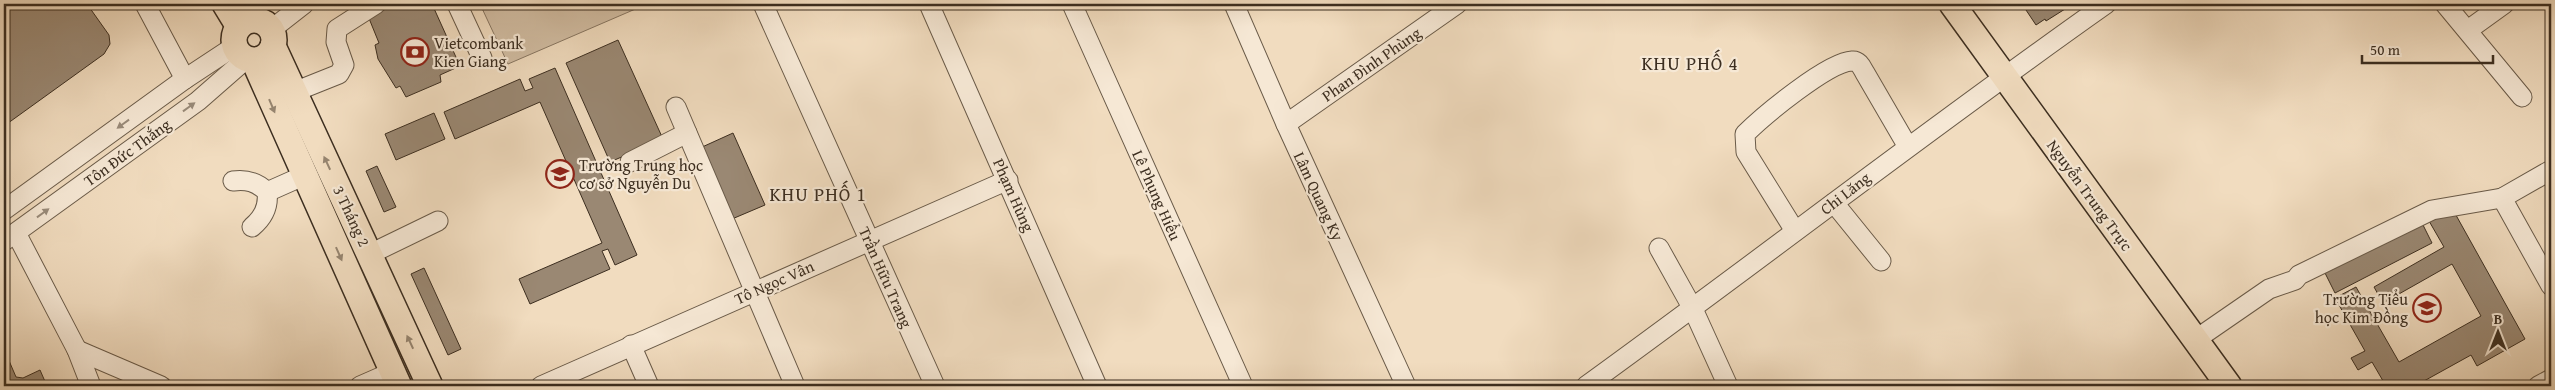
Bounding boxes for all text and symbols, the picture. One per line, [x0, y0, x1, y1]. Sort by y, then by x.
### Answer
street label: Phan Đình Phùng [1316, 21, 1426, 107]
place label: Vietcombank Kien Giang [434, 31, 524, 73]
scale bar [2362, 32, 2494, 64]
bank icon: Vietcombank Kien Giang [400, 37, 430, 67]
text: 50 m [2370, 39, 2401, 60]
district label: KHU PHỐ 4 [1641, 49, 1739, 77]
one-way arrow [269, 99, 277, 113]
one-way arrow [182, 102, 196, 112]
street label: Tôn Đức Thắng [78, 112, 176, 192]
one-way arrow [116, 119, 129, 129]
street label: Nguyễn Trung Trực [2041, 134, 2139, 256]
street label: Lê Phụng Hiểu [1126, 146, 1188, 244]
street label: Lâm Quang Ky [1288, 148, 1350, 245]
place label: Trường Trung học cơ sở Nguyễn Du [579, 153, 703, 195]
street label: Phạm Hùng [987, 155, 1041, 236]
one-way arrow [323, 156, 331, 170]
school or university icon: Trường Trung học cơ sở Nguyễn Du [545, 159, 575, 189]
street label: Chi Lăng [1815, 166, 1875, 220]
district label: KHU PHỐ 1 [769, 180, 867, 208]
street label: 3 Tháng 2 [327, 182, 377, 250]
one-way arrow [36, 208, 50, 218]
street label: Trần Hữu Trang [853, 223, 919, 331]
one-way arrow [335, 247, 343, 261]
street label: Tô Ngọc Vân [730, 254, 818, 310]
place label: Trường Tiểu học Kim Đồng [2315, 287, 2408, 329]
school or university icon: Trường Tiểu học Kim Đồng [2412, 293, 2442, 323]
north arrow [2472, 308, 2522, 358]
text: B [2494, 309, 2502, 329]
one-way arrow [406, 335, 414, 349]

